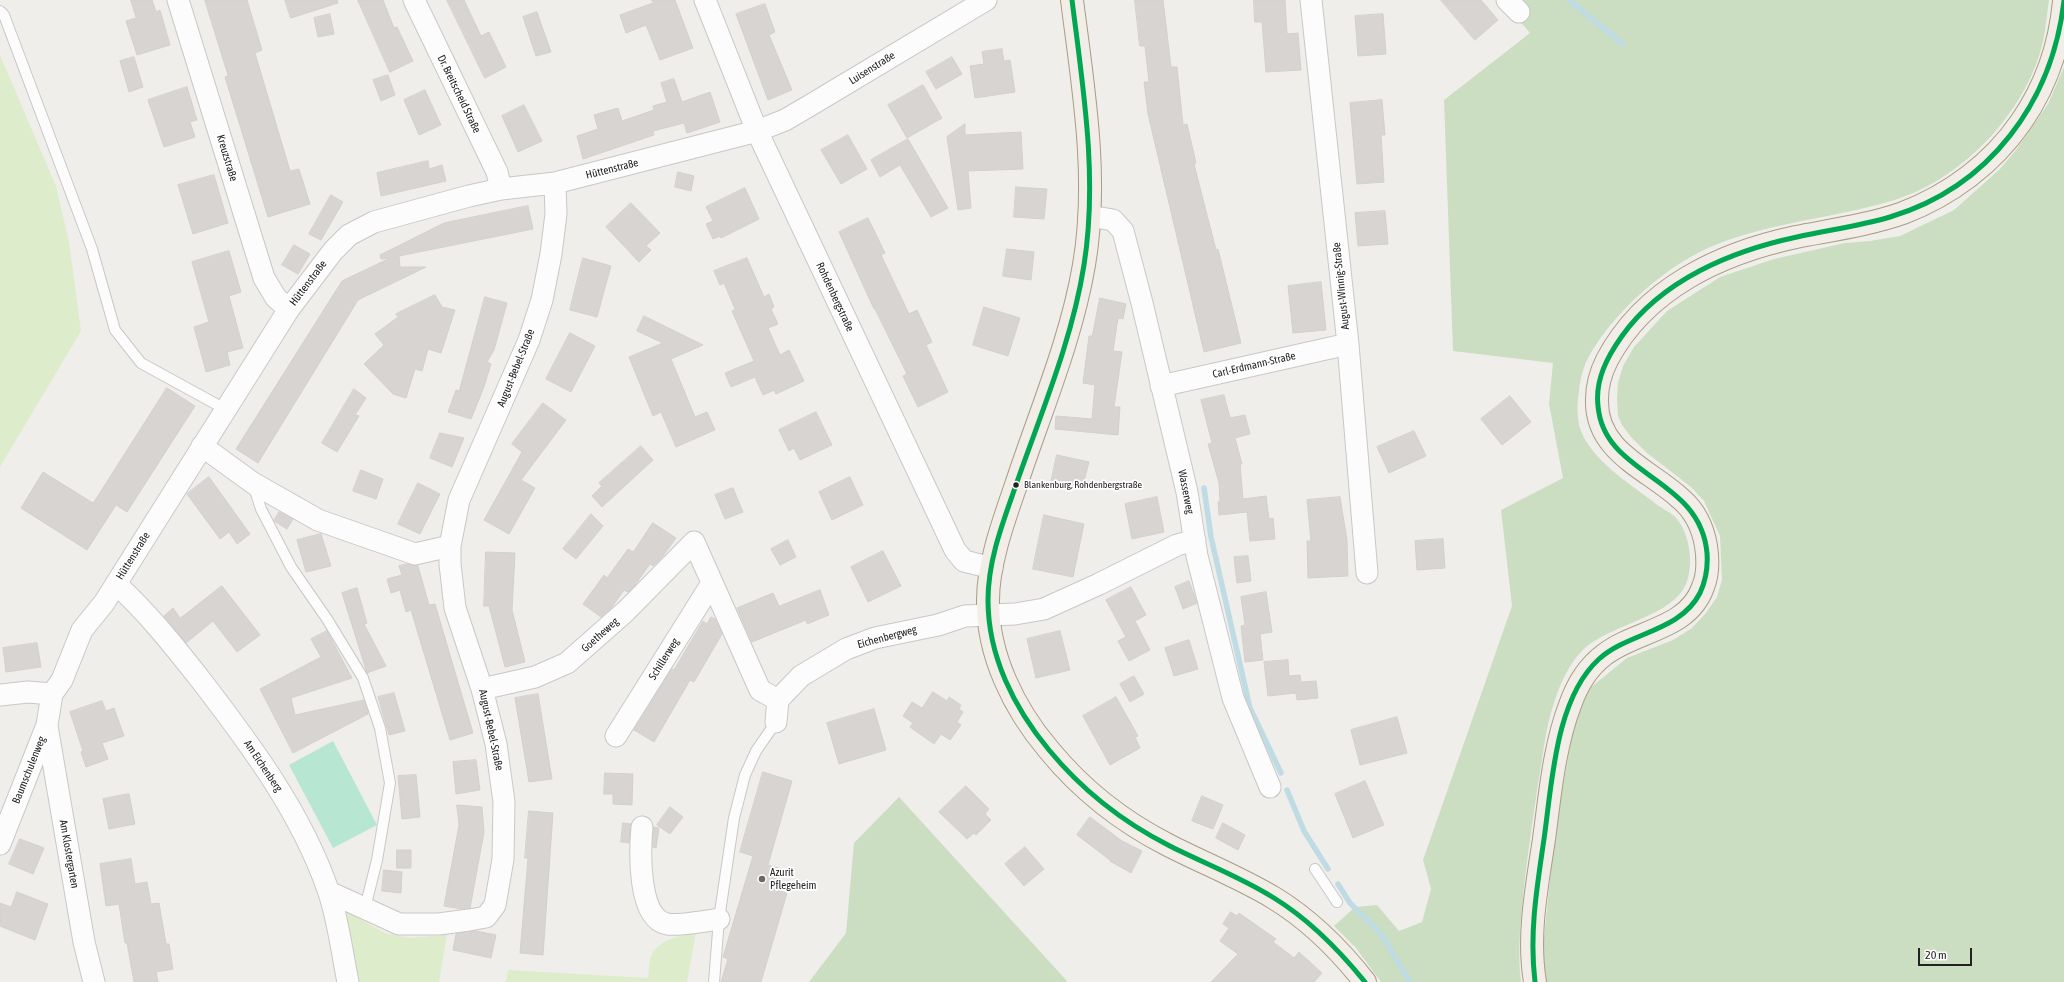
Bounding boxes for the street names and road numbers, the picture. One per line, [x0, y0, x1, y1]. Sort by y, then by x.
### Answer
street label: Luisenstraße [847, 49, 897, 87]
street label: Dr. Breitscheid Straße [434, 53, 484, 135]
street label: Kreuzstraße [214, 133, 240, 183]
street label: Hüttenstraße [584, 156, 640, 182]
street label: August-Winnig-Straße [1330, 242, 1352, 330]
street label: Hüttenstraße [287, 258, 329, 308]
street label: Rohdenbergstraße [813, 260, 857, 334]
street label: August-Bebel-Straße [494, 327, 538, 409]
street label: Carl-Erdmann-Straße [1211, 349, 1297, 381]
street label: Wasserweg [1175, 469, 1197, 515]
street label: Hüttenstraße [113, 530, 153, 582]
street label: Goetheweg [579, 615, 621, 655]
street label: Eichenbergweg [856, 623, 918, 651]
street label: Schillerweg [646, 636, 682, 682]
street label: August-Bebel-Straße [476, 688, 506, 772]
street label: Baumschulenweg [9, 734, 49, 806]
street label: Am Eichenberg [241, 738, 285, 794]
street label: Am Klostergarten [56, 819, 82, 889]

